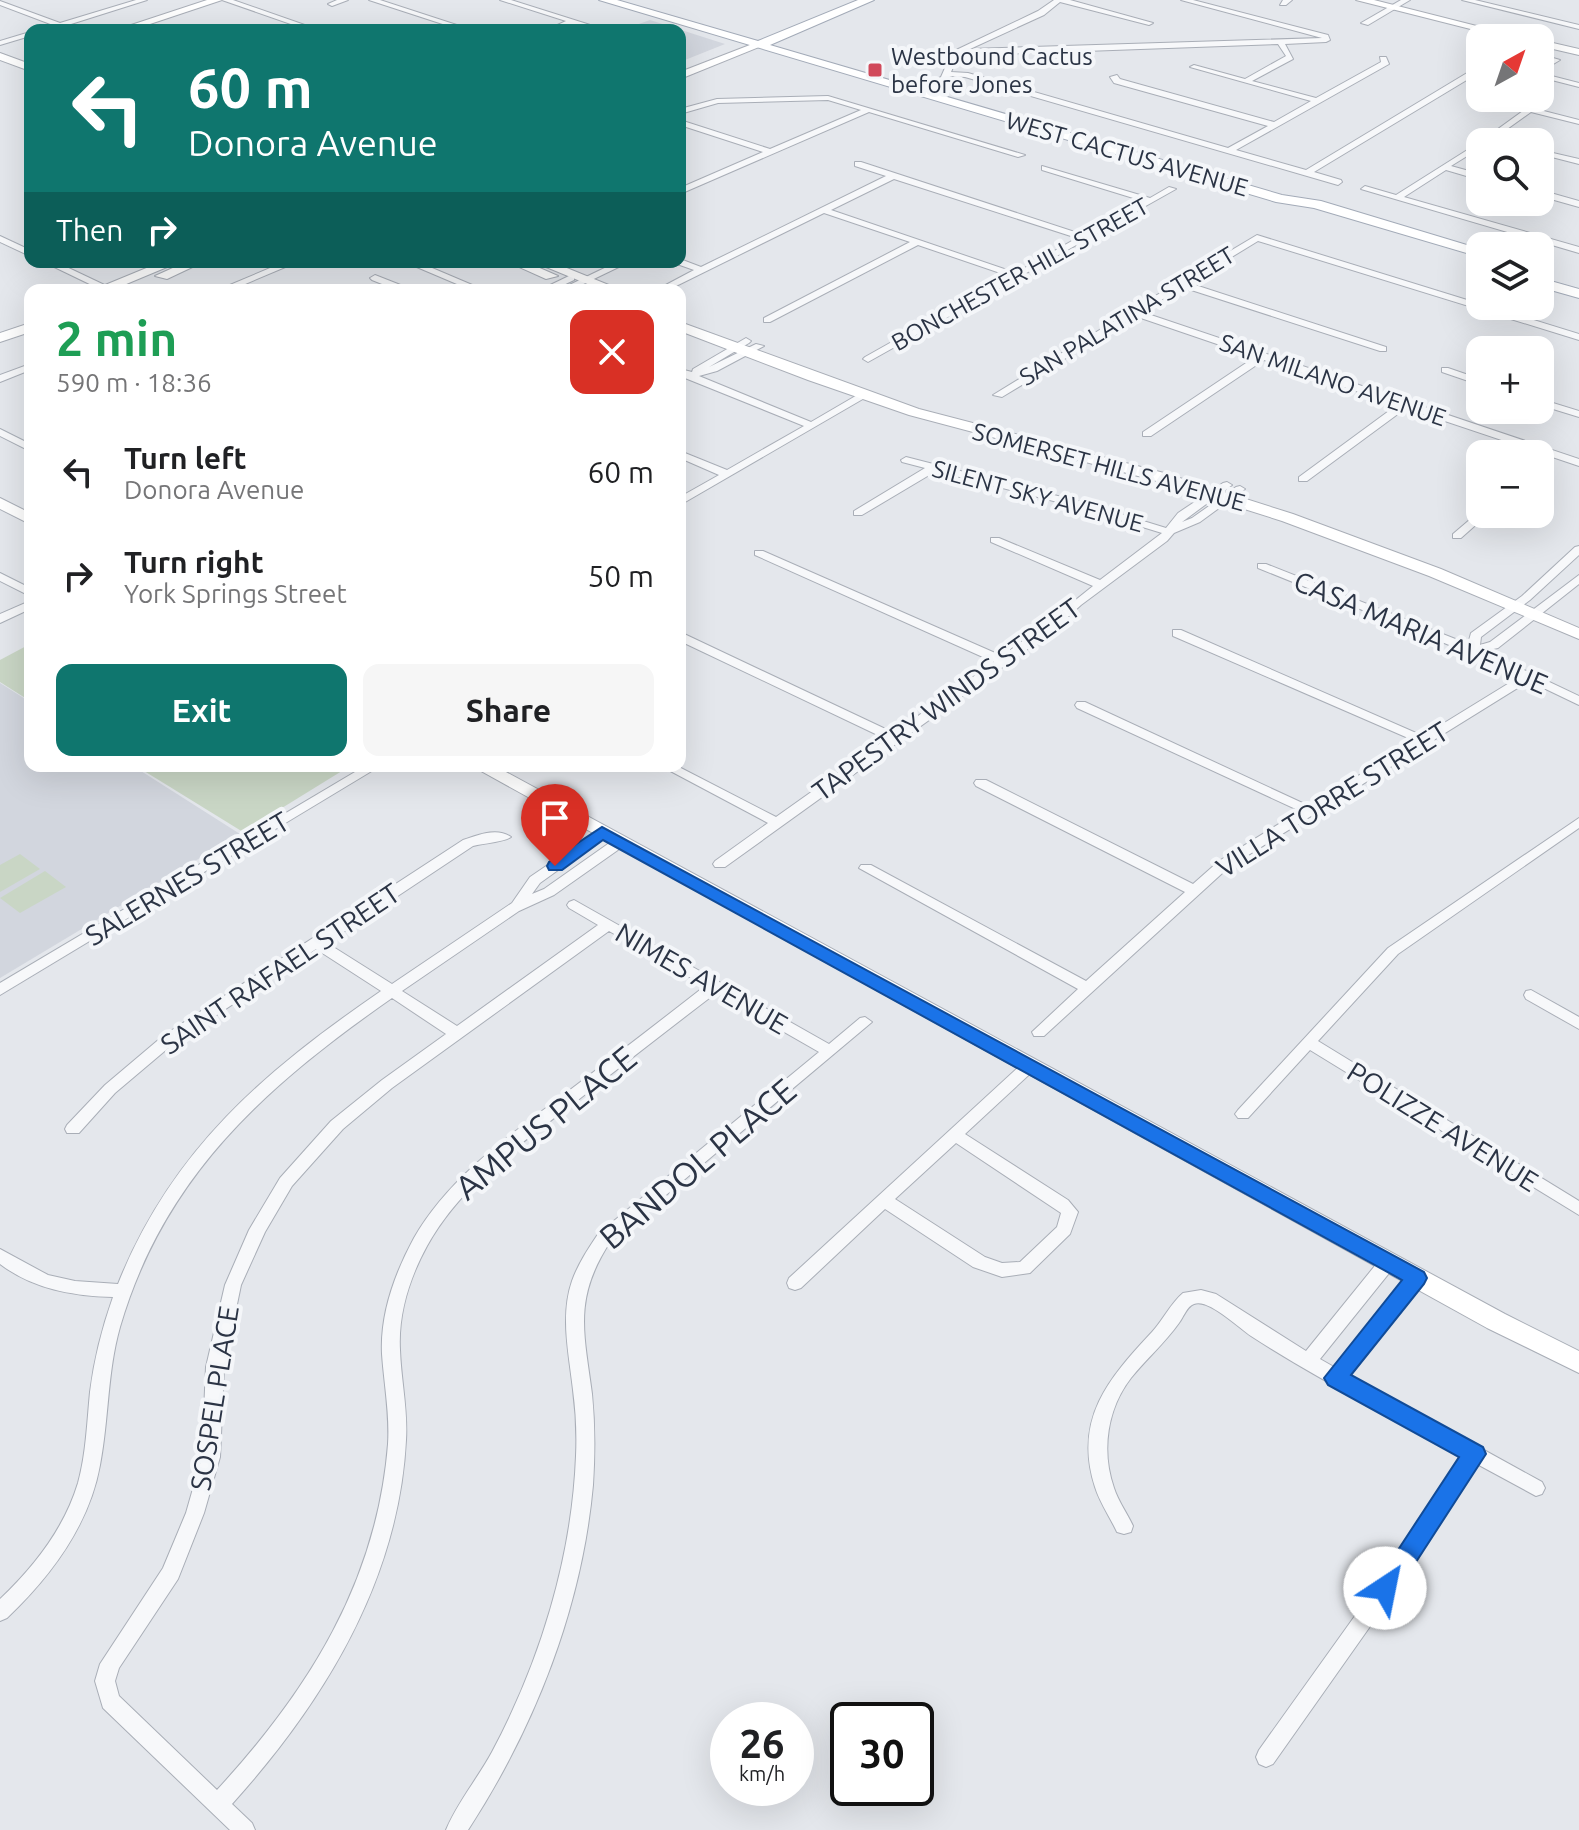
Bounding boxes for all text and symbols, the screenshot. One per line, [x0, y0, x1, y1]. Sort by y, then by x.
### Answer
north arrow [1466, 24, 1554, 112]
map controls [1466, 24, 1554, 528]
place label: Westbound Cactus before Jones [891, 43, 1093, 98]
icon: left [56, 56, 160, 160]
text: 60 m [188, 56, 313, 119]
marker: Westbound Cactus before Jones [866, 61, 884, 79]
street label: WEST CACTUS AVENUE [1003, 106, 1251, 202]
text: Donora Avenue [188, 122, 438, 163]
button: search [1466, 128, 1554, 216]
street label: BONCHESTER HILL STREET [887, 192, 1153, 356]
icon: right [140, 208, 184, 252]
text: Then [56, 213, 124, 247]
button: layers [1466, 232, 1554, 320]
street label: SAN PALATINA STREET [1015, 241, 1239, 391]
button: close [570, 310, 654, 394]
text: 2 min [56, 311, 177, 365]
street label: SAN MILANO AVENUE [1216, 329, 1450, 431]
button: + [1466, 336, 1554, 424]
text: 590 m · 18:36 [56, 368, 212, 397]
street label: SOMERSET HILLS AVENUE [970, 418, 1248, 516]
button: − [1466, 440, 1554, 528]
text: Turn left [124, 441, 246, 475]
icon: left [56, 450, 100, 494]
text: 60 m [587, 455, 654, 489]
street label: SILENT SKY AVENUE [929, 455, 1147, 537]
text: Donora Avenue [124, 475, 304, 504]
text: Turn right [124, 545, 264, 579]
icon: right [56, 554, 100, 598]
text: 50 m [587, 559, 654, 593]
street label: CASA MARIA AVENUE [1289, 564, 1553, 700]
text: York Springs Street [124, 579, 347, 608]
street label: TAPESTRY WINDS STREET [806, 591, 1086, 807]
button: Exit [56, 664, 347, 756]
button: Share [363, 664, 654, 756]
street label: VILLA TORRE STREET [1210, 715, 1454, 883]
pin [521, 784, 589, 866]
icon: arrive [533, 796, 577, 840]
street label: SALERNES STREET [80, 805, 295, 951]
street label: SAINT RAFAEL STREET [155, 876, 406, 1060]
street label: NIMES AVENUE [611, 916, 793, 1040]
street label: AMPUS PLACE [447, 1038, 643, 1206]
street label: POLIZZE AVENUE [1342, 1055, 1544, 1197]
street label: BANDOL PLACE [591, 1070, 803, 1256]
street label: SOSPEL PLACE [184, 1303, 244, 1493]
position arrow [1343, 1546, 1427, 1630]
speed limit sign: 30 [830, 1702, 934, 1806]
text: 26 [739, 1721, 785, 1766]
text: km/h [739, 1762, 785, 1785]

